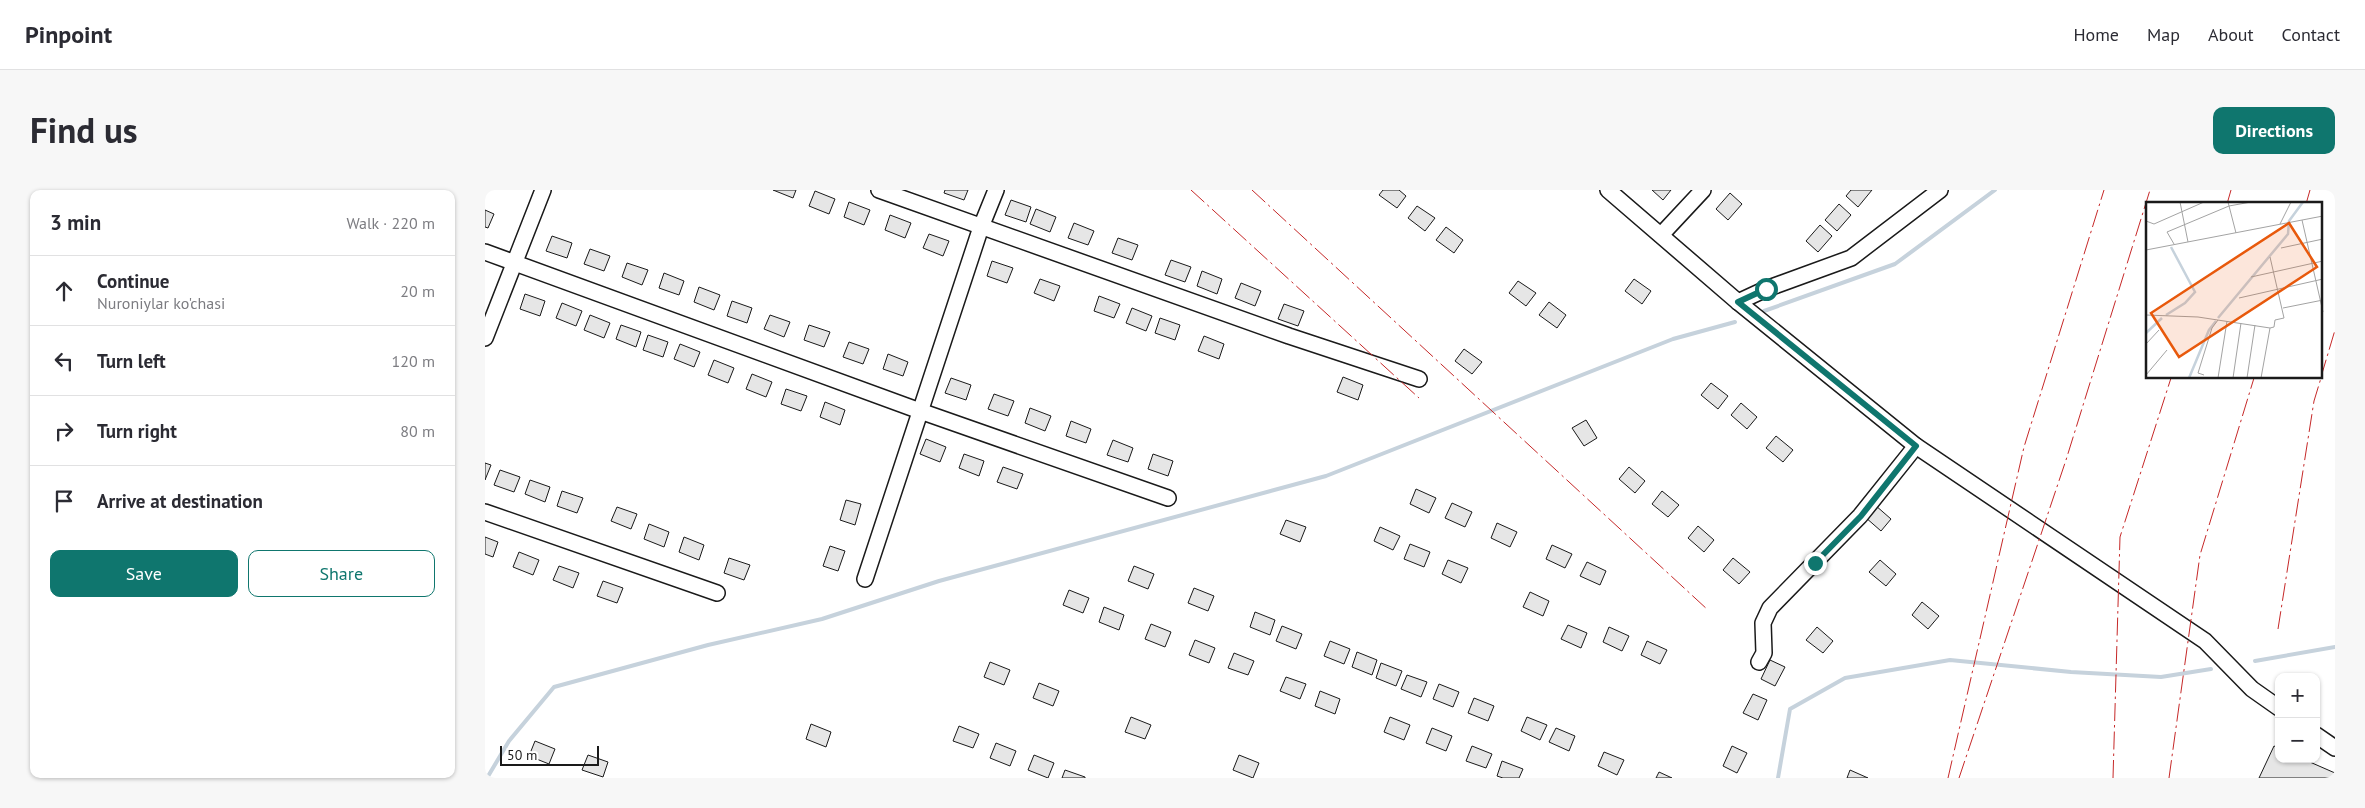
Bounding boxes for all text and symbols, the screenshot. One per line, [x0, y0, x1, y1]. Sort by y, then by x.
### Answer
text: Pinpoint [25, 19, 112, 50]
text: Home [2073, 23, 2119, 46]
text: Map [2147, 23, 2180, 46]
text: About [2208, 23, 2254, 46]
text: Contact [2282, 23, 2340, 46]
text: Find us [30, 107, 138, 153]
button: Directions [2213, 107, 2335, 154]
inset map [2146, 202, 2323, 379]
text: 3 min [50, 209, 101, 236]
text: Walk · 220 m [346, 213, 435, 233]
text: Continue [97, 269, 169, 293]
icon: ahead [50, 277, 78, 305]
route start [1755, 278, 1778, 301]
text: 20 m [400, 281, 435, 301]
text: Nuroniylar ko'chasi [97, 293, 225, 313]
icon: left [50, 347, 78, 375]
text: Turn left [97, 349, 166, 373]
text: 120 m [392, 351, 435, 371]
icon: right [50, 417, 78, 445]
text: Turn right [97, 419, 177, 443]
text: 80 m [400, 421, 435, 441]
icon: arrive [50, 487, 78, 515]
text: Arrive at destination [97, 489, 263, 513]
button: Save [50, 550, 238, 597]
button: Share [248, 550, 435, 597]
route end [1804, 552, 1827, 575]
map controls [2275, 673, 2320, 763]
button: + [2275, 673, 2320, 718]
button: − [2275, 718, 2320, 763]
scale bar [500, 743, 599, 766]
text: 50 m [507, 746, 537, 764]

